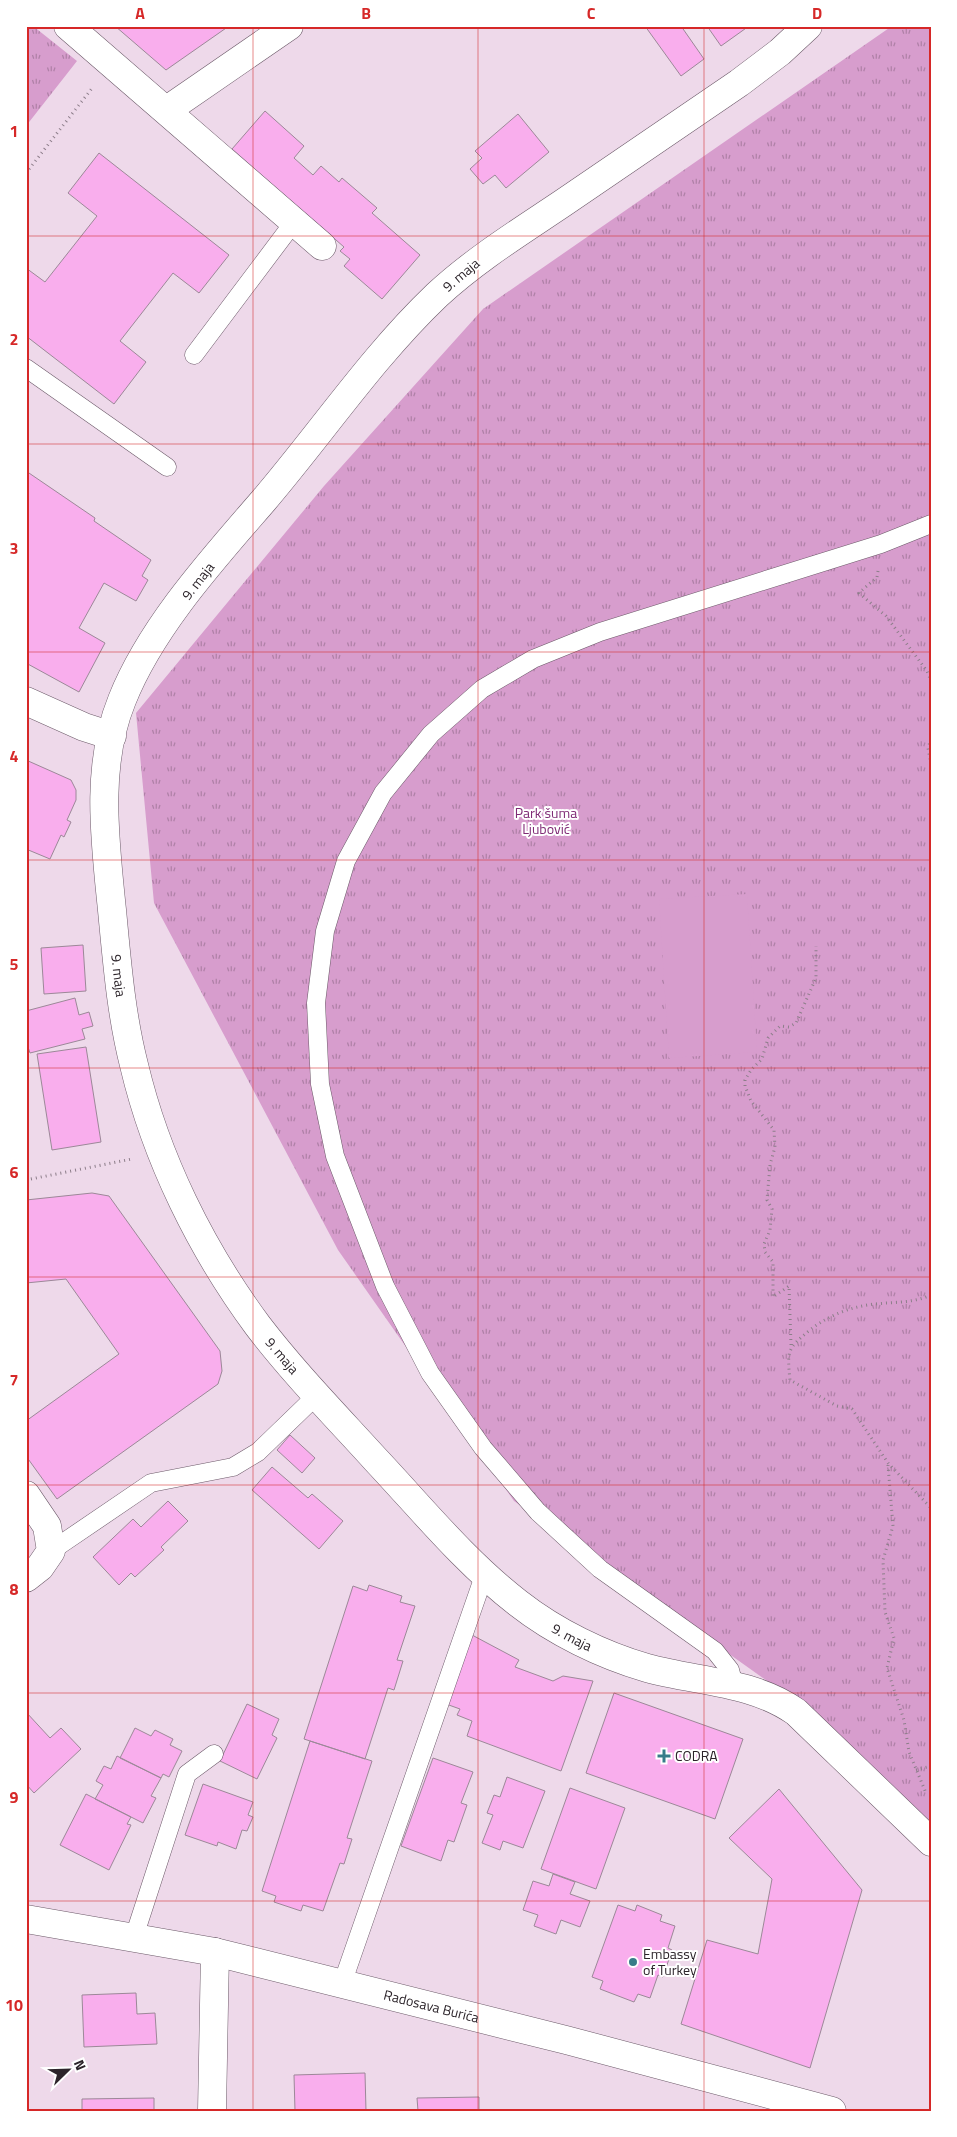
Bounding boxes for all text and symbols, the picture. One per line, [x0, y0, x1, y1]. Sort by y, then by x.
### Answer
text: A [135, 1, 145, 25]
text: B [361, 1, 371, 25]
text: C [587, 1, 596, 25]
text: D [812, 1, 822, 25]
text: 1 [10, 119, 18, 143]
street label: 9. maja [438, 253, 484, 296]
text: 2 [10, 327, 18, 351]
text: 3 [10, 536, 18, 560]
street label: 9. maja [176, 557, 219, 604]
text: 4 [10, 744, 19, 768]
park label: Park šuma Ljubović [515, 802, 577, 839]
text: 5 [10, 952, 19, 976]
street label: 9. maja [106, 953, 132, 998]
text: 6 [10, 1160, 19, 1184]
street label: 9. maja [261, 1332, 304, 1379]
text: 7 [10, 1368, 18, 1392]
text: 8 [10, 1577, 19, 1601]
street label: 9. maja [548, 1617, 596, 1656]
place label: CODRA [675, 1745, 718, 1766]
marker: CODRA [657, 1749, 671, 1763]
text: 9 [10, 1785, 19, 1809]
place label: Embassy of Turkey [643, 1943, 697, 1980]
marker: Embassy of Turkey [627, 1956, 639, 1968]
street label: Radosava Burića [382, 1984, 482, 2028]
text: 10 [5, 1993, 23, 2017]
north arrow [42, 2044, 92, 2094]
text: N [69, 2056, 92, 2073]

